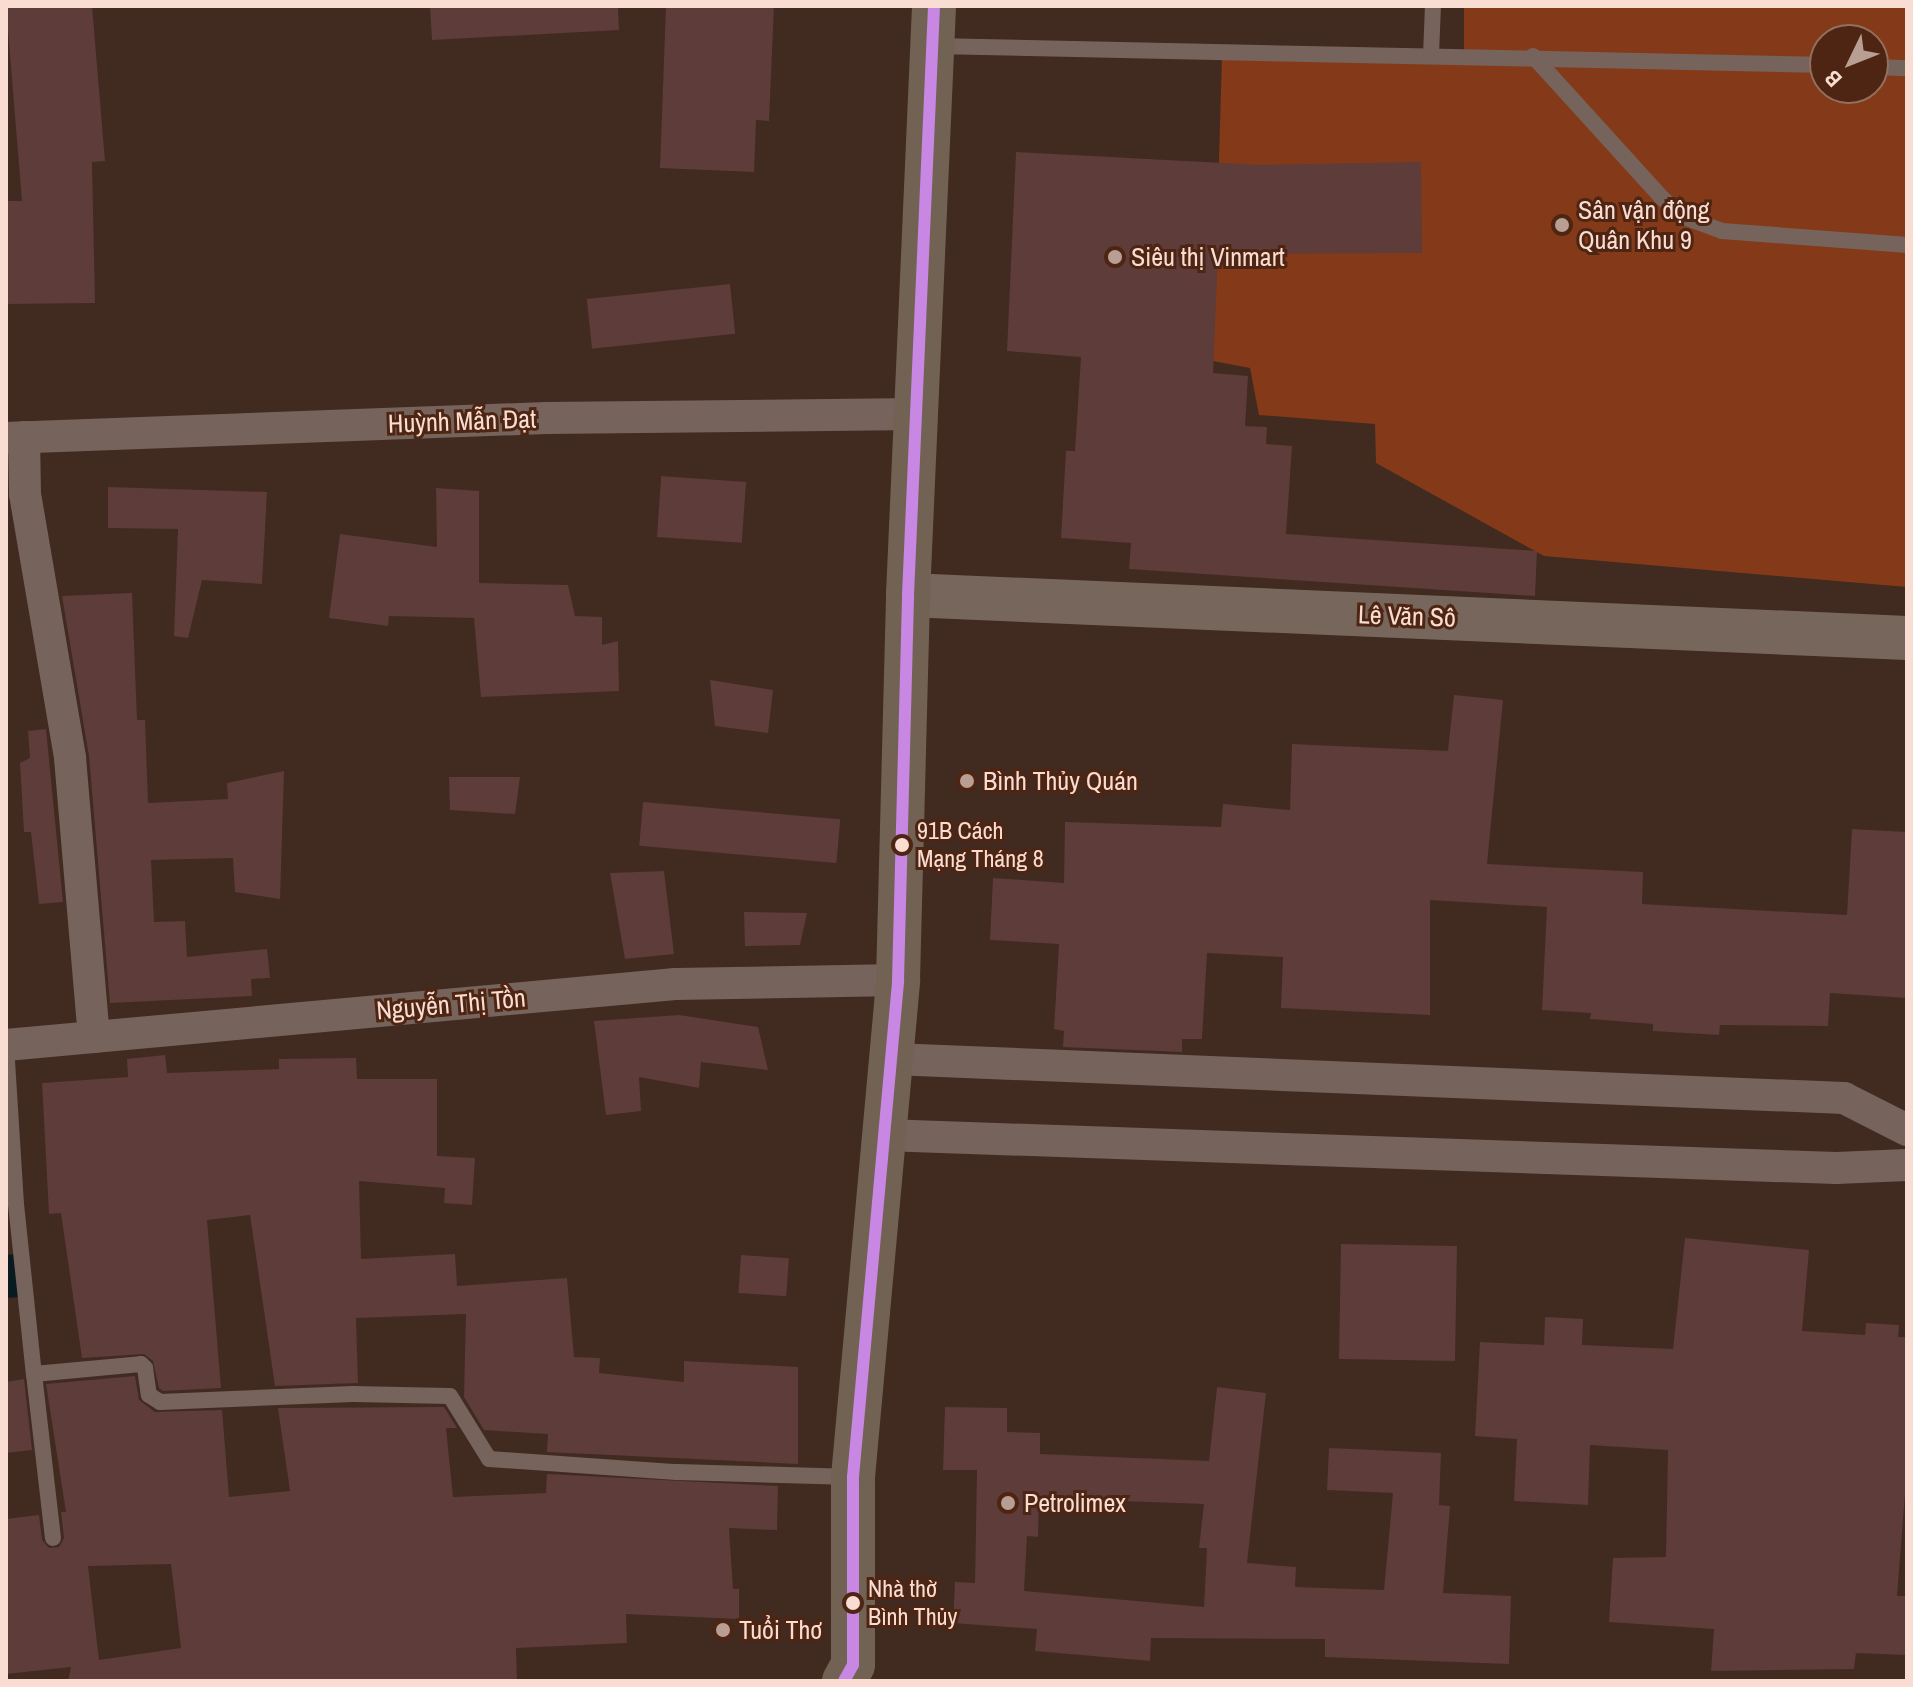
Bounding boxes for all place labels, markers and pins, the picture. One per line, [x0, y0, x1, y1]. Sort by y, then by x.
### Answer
place label: Sân vận động Quân Khu 9 [1578, 194, 1710, 256]
marker: Sân vận động Quân Khu 9 [1553, 216, 1571, 234]
place label: Siêu thị Vinmart [1131, 241, 1285, 273]
marker: Siêu thị Vinmart [1106, 248, 1124, 266]
place label: Bình Thủy Quán [983, 765, 1138, 797]
marker: Bình Thủy Quán [958, 772, 976, 790]
place label: 91B Cách Mạng Tháng 8 [917, 817, 1044, 873]
marker: 91B Cách Mạng Tháng 8 [894, 837, 910, 853]
place label: Petrolimex [1024, 1487, 1126, 1519]
marker: Petrolimex [999, 1494, 1017, 1512]
place label: Nhà thờ Bình Thủy [868, 1575, 958, 1631]
marker: Nhà thờ Bình Thủy [845, 1595, 861, 1611]
place label: Tuổi Thơ [739, 1614, 823, 1646]
marker: Tuổi Thơ [714, 1621, 732, 1639]

